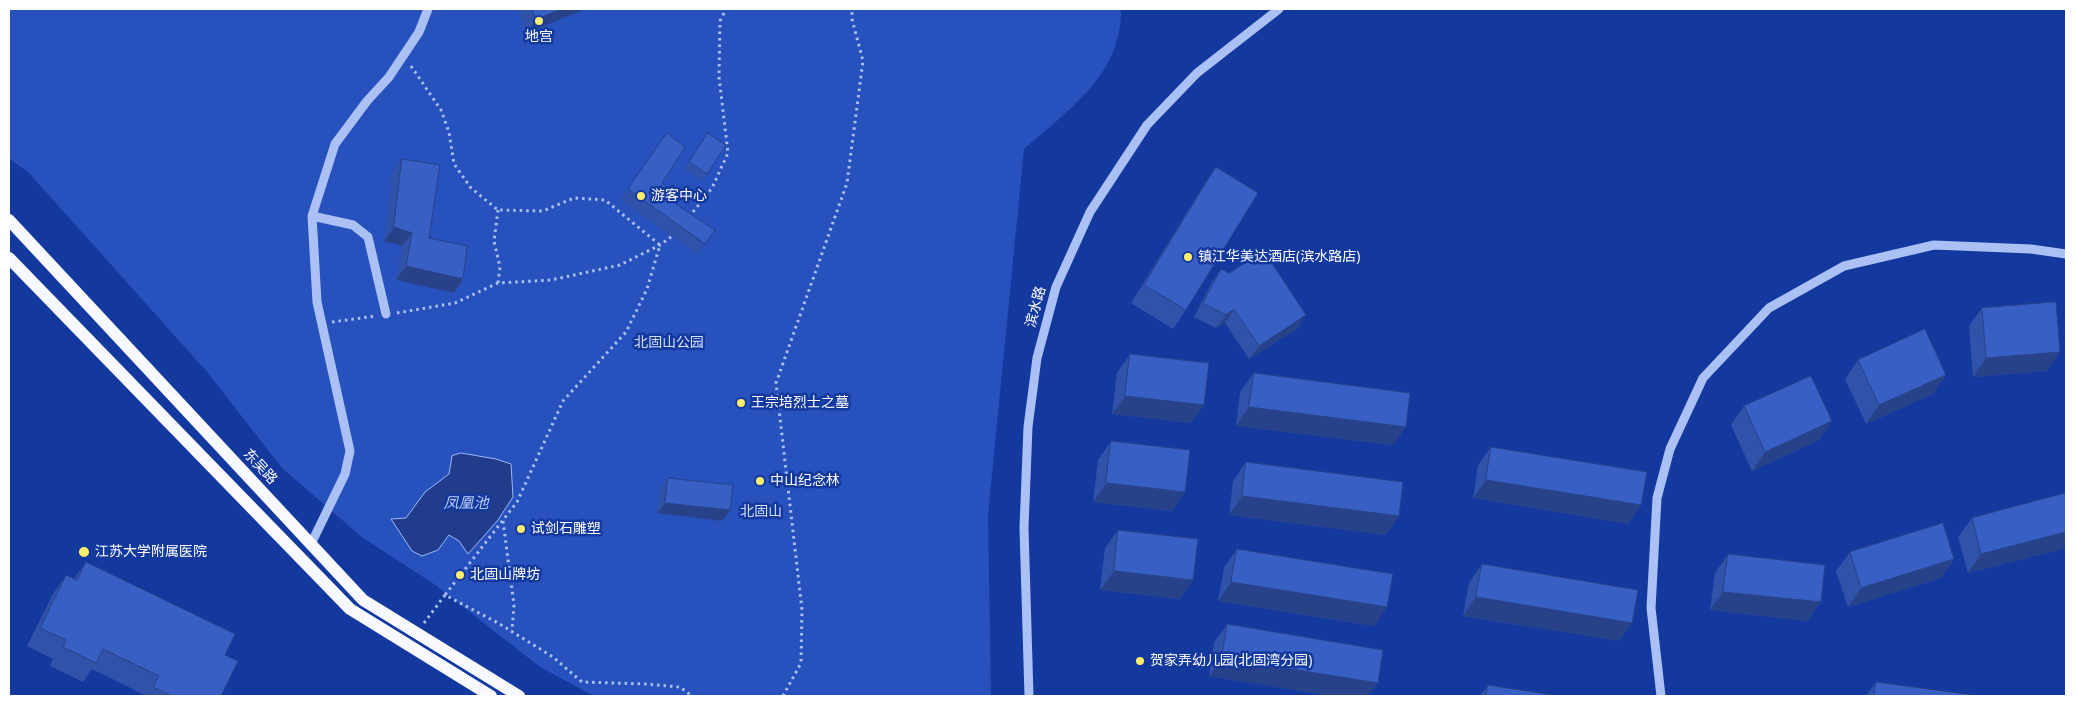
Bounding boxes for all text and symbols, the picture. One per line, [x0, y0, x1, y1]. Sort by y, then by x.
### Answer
marker: 地宫 [533, 15, 545, 27]
place label: 地宫 [525, 29, 553, 45]
place label: 游客中心 [651, 188, 707, 204]
marker: 游客中心 [635, 190, 647, 202]
place label: 镇江华美达酒店(滨水路店) [1198, 249, 1360, 265]
marker: 镇江华美达酒店(滨水路店) [1182, 251, 1194, 263]
street label: 滨水路 [1022, 285, 1050, 329]
park label: 北固山公园 [634, 335, 704, 351]
place label: 王宗培烈士之墓 [751, 395, 849, 411]
marker: 王宗培烈士之墓 [735, 397, 747, 409]
street label: 东吴路 [240, 446, 280, 488]
place label: 中山纪念林 [770, 473, 840, 489]
marker: 中山纪念林 [754, 475, 766, 487]
water label: 凤凰池 [444, 495, 488, 513]
park label: 北固山 [740, 504, 782, 520]
place label: 试剑石雕塑 [531, 521, 601, 537]
marker: 试剑石雕塑 [515, 523, 527, 535]
place label: 江苏大学附属医院 [95, 544, 207, 560]
marker: 江苏大学附属医院 [77, 545, 91, 559]
place label: 北固山牌坊 [470, 567, 540, 583]
marker: 北固山牌坊 [454, 569, 466, 581]
place label: 贺家弄幼儿园(北固湾分园) [1150, 653, 1312, 669]
marker: 贺家弄幼儿园(北固湾分园) [1134, 655, 1146, 667]

